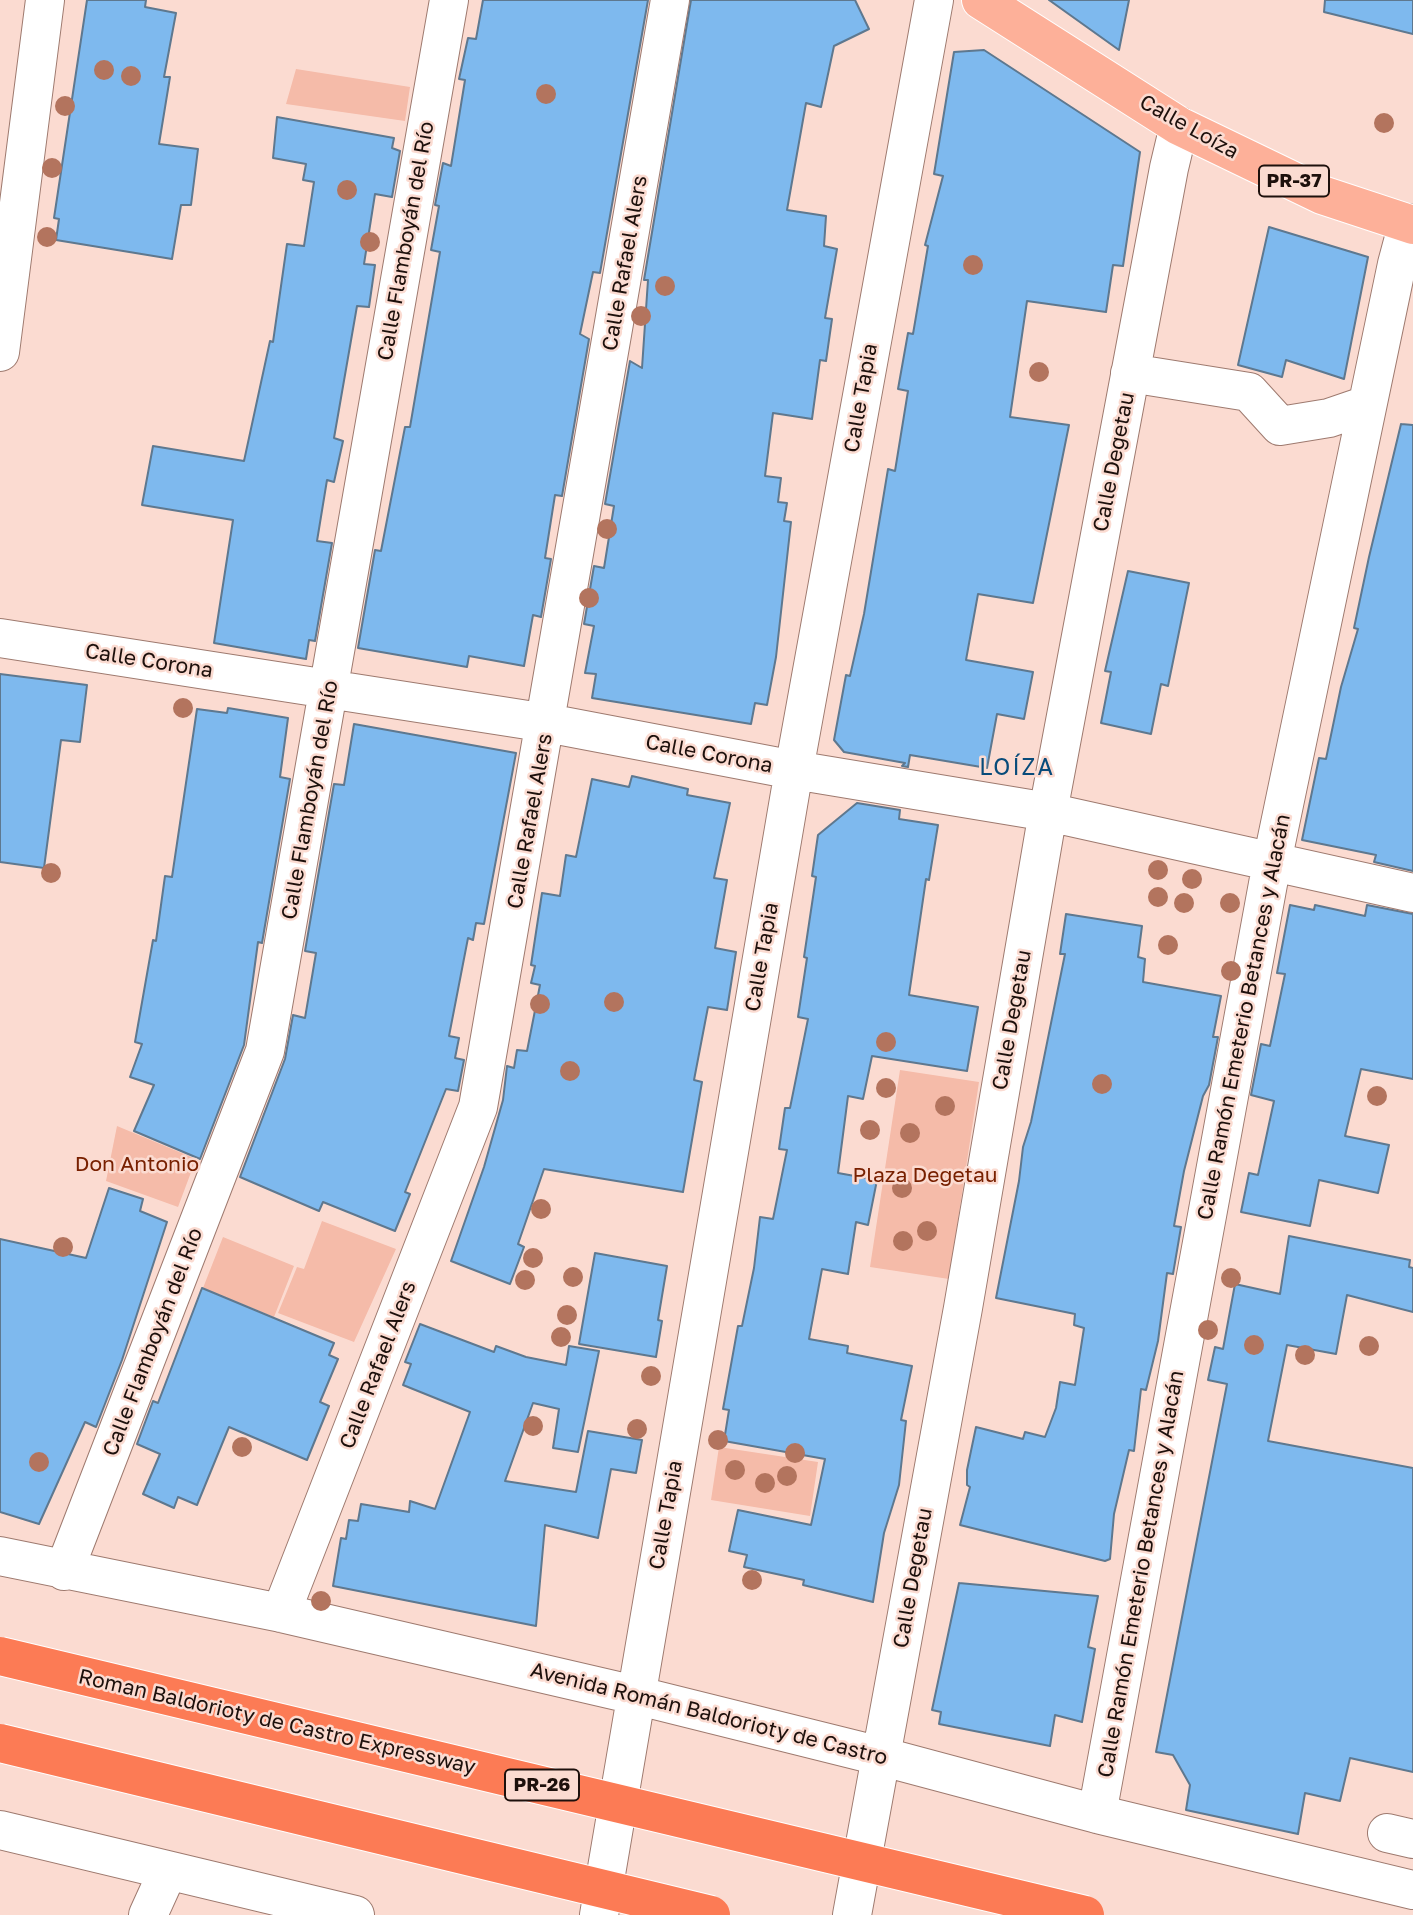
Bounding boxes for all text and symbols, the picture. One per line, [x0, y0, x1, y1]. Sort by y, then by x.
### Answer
street label: Calle Loíza [1135, 89, 1243, 165]
street label: Calle Flamboyán del Río [373, 120, 439, 362]
road number: PR-37 [1259, 166, 1329, 196]
street label: Calle Rafael Alers [597, 173, 653, 353]
street label: Calle Tapia [839, 342, 883, 454]
street label: Calle Degetau [1088, 390, 1140, 534]
street label: Calle Corona [83, 638, 215, 684]
street label: Calle Flamboyán del Río [277, 679, 343, 921]
street label: Calle Corona [643, 729, 775, 779]
street label: Calle Rafael Alers [502, 731, 558, 911]
district label: LOÍZA [980, 754, 1054, 782]
street label: Calle Ramón Emeterio Betances y Alacán [1192, 812, 1296, 1222]
street label: Calle Tapia [740, 901, 784, 1013]
street label: Calle Degetau [987, 948, 1037, 1092]
park label: Don Antonio [75, 1151, 199, 1177]
park label: Plaza Degetau [852, 1162, 998, 1188]
street label: Calle Flamboyán del Río [98, 1224, 208, 1460]
street label: Calle Rafael Alers [334, 1278, 422, 1452]
street label: Calle Ramón Emeterio Betances y Alacán [1093, 1369, 1189, 1779]
street label: Calle Tapia [644, 1459, 688, 1571]
street label: Calle Degetau [888, 1506, 938, 1650]
street label: Avenida Román Baldorioty de Castro [528, 1657, 890, 1771]
street label: Roman Baldorioty de Castro Expressway [76, 1664, 478, 1780]
road number: PR-26 [505, 1770, 579, 1800]

